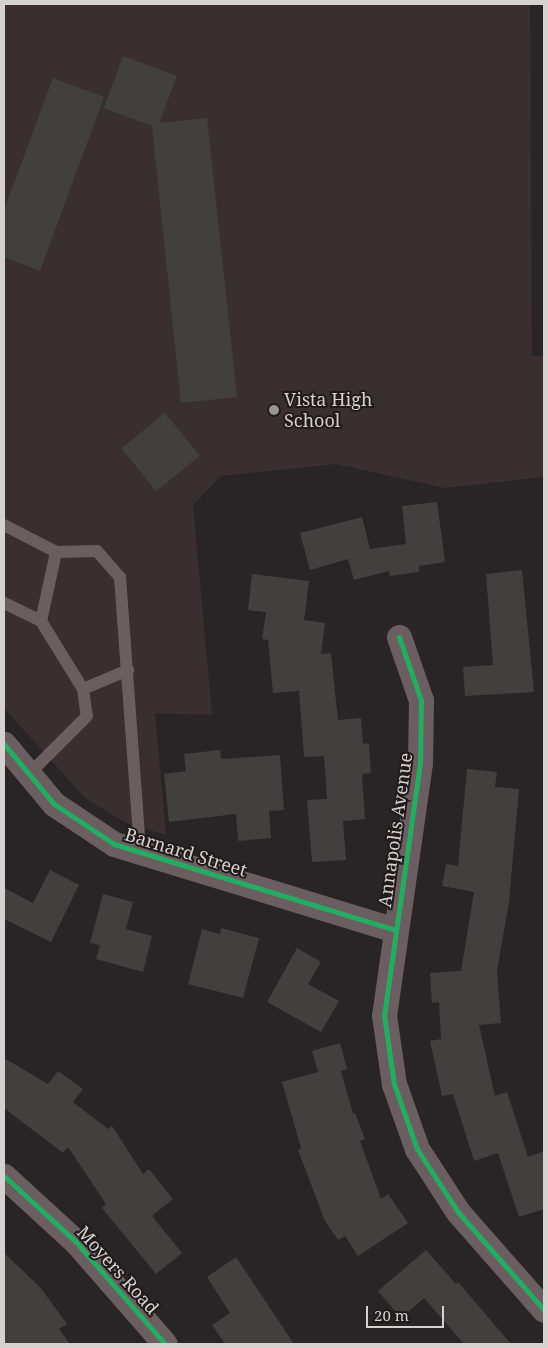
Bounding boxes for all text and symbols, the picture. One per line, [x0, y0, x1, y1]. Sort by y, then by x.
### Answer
place label: Vista High School [284, 389, 372, 432]
marker: Vista High School [268, 404, 280, 416]
street label: Annapolis Avenue [373, 751, 417, 909]
street label: Barnard Street [122, 823, 250, 881]
street label: Moyers Road [73, 1221, 163, 1319]
scale bar [368, 1296, 446, 1328]
text: 20 m [374, 1305, 409, 1325]

